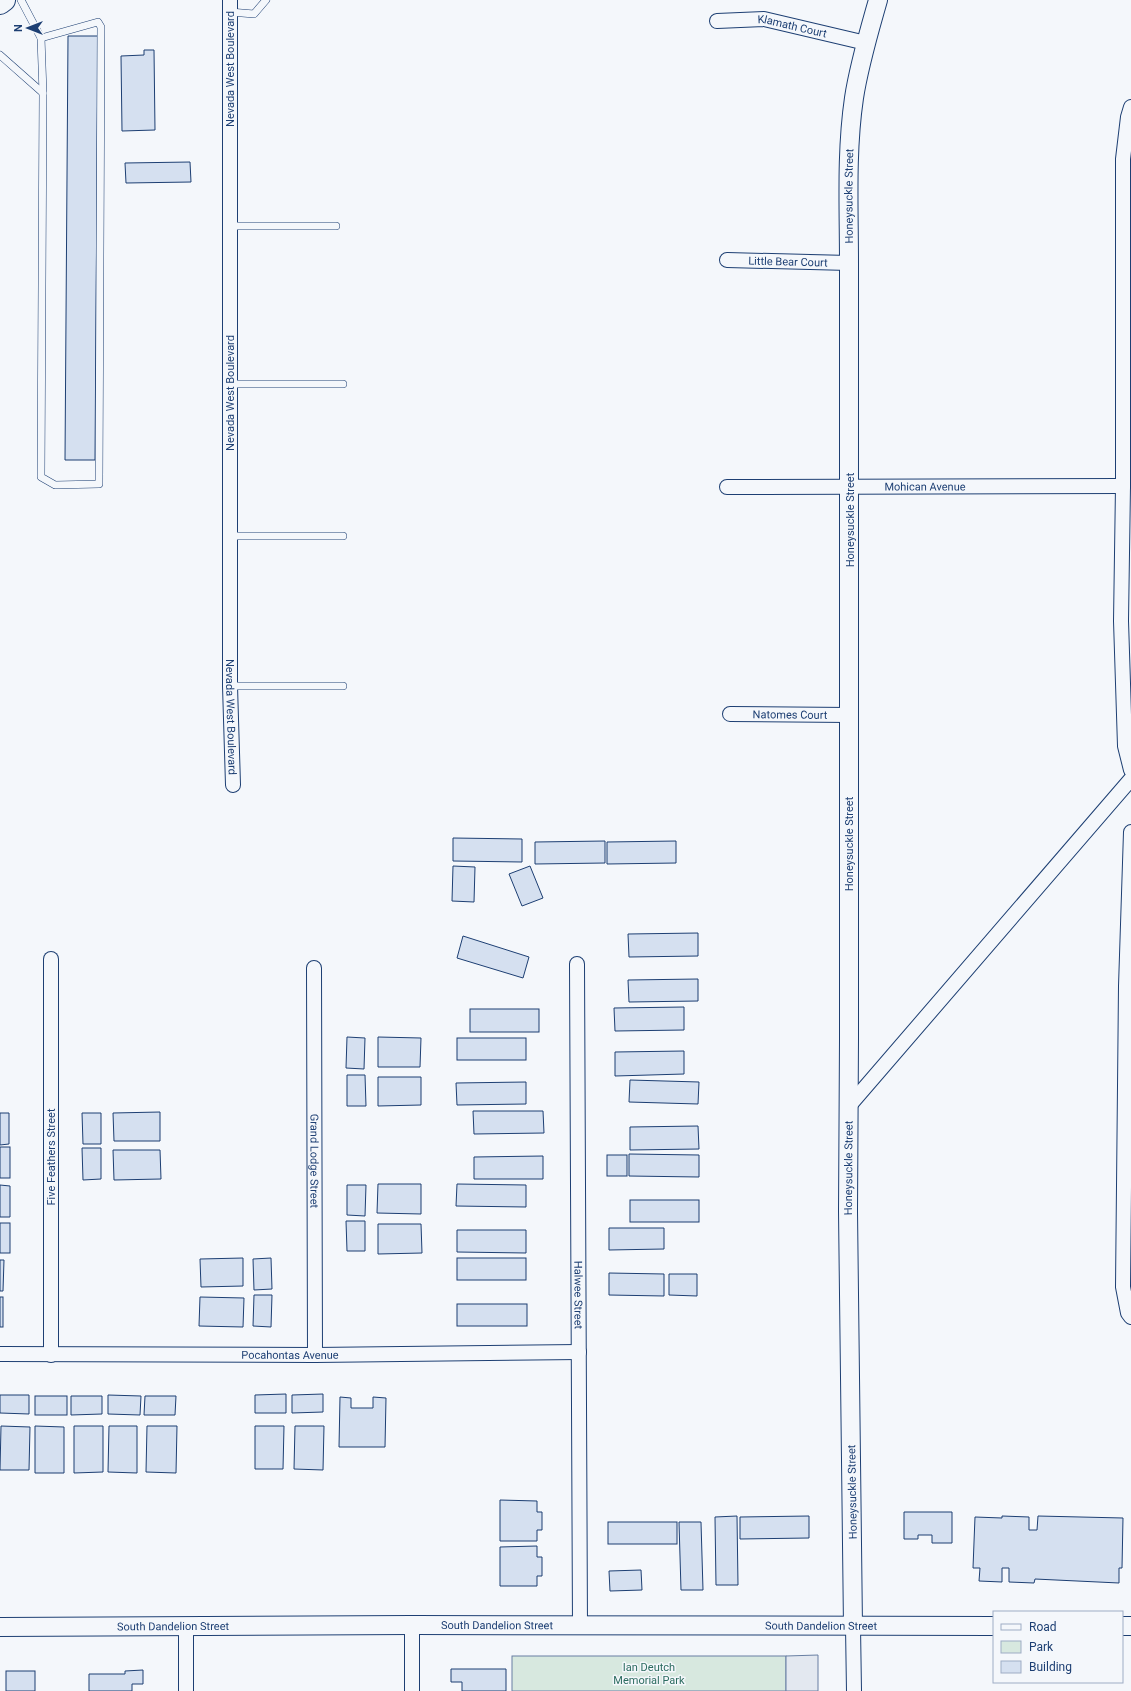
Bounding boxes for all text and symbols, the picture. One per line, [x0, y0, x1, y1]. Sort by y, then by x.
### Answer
north arrow [8, 8, 48, 48]
street label: Nevada West Boulevard [224, 11, 237, 127]
street label: Klamath Court [757, 13, 828, 41]
text: N [12, 24, 25, 32]
street label: Honeysuckle Street [842, 148, 856, 244]
street label: Little Bear Court [748, 255, 828, 269]
street label: Nevada West Boulevard [224, 335, 237, 451]
street label: Honeysuckle Street [844, 472, 857, 567]
street label: Mohican Avenue [884, 480, 966, 494]
street label: Nevada West Boulevard [223, 659, 239, 775]
street label: Natomes Court [753, 708, 828, 722]
street label: Honeysuckle Street [843, 796, 856, 891]
street label: Five Feathers Street [45, 1108, 58, 1206]
street label: Grand Lodge Street [307, 1114, 321, 1209]
street label: Honeysuckle Street [842, 1120, 856, 1215]
street label: Halwee Street [571, 1261, 585, 1330]
street label: Pocahontas Avenue [241, 1349, 339, 1362]
street label: Honeysuckle Street [845, 1444, 860, 1539]
legend [993, 1611, 1123, 1683]
street label: South Dandelion Street [441, 1619, 553, 1632]
street label: South Dandelion Street [117, 1620, 230, 1633]
street label: South Dandelion Street [765, 1620, 877, 1633]
text: Road [1029, 1620, 1057, 1634]
text: Park [1029, 1640, 1054, 1654]
text: Building [1029, 1660, 1072, 1674]
park label: Ian Deutch Memorial Park [613, 1661, 685, 1687]

